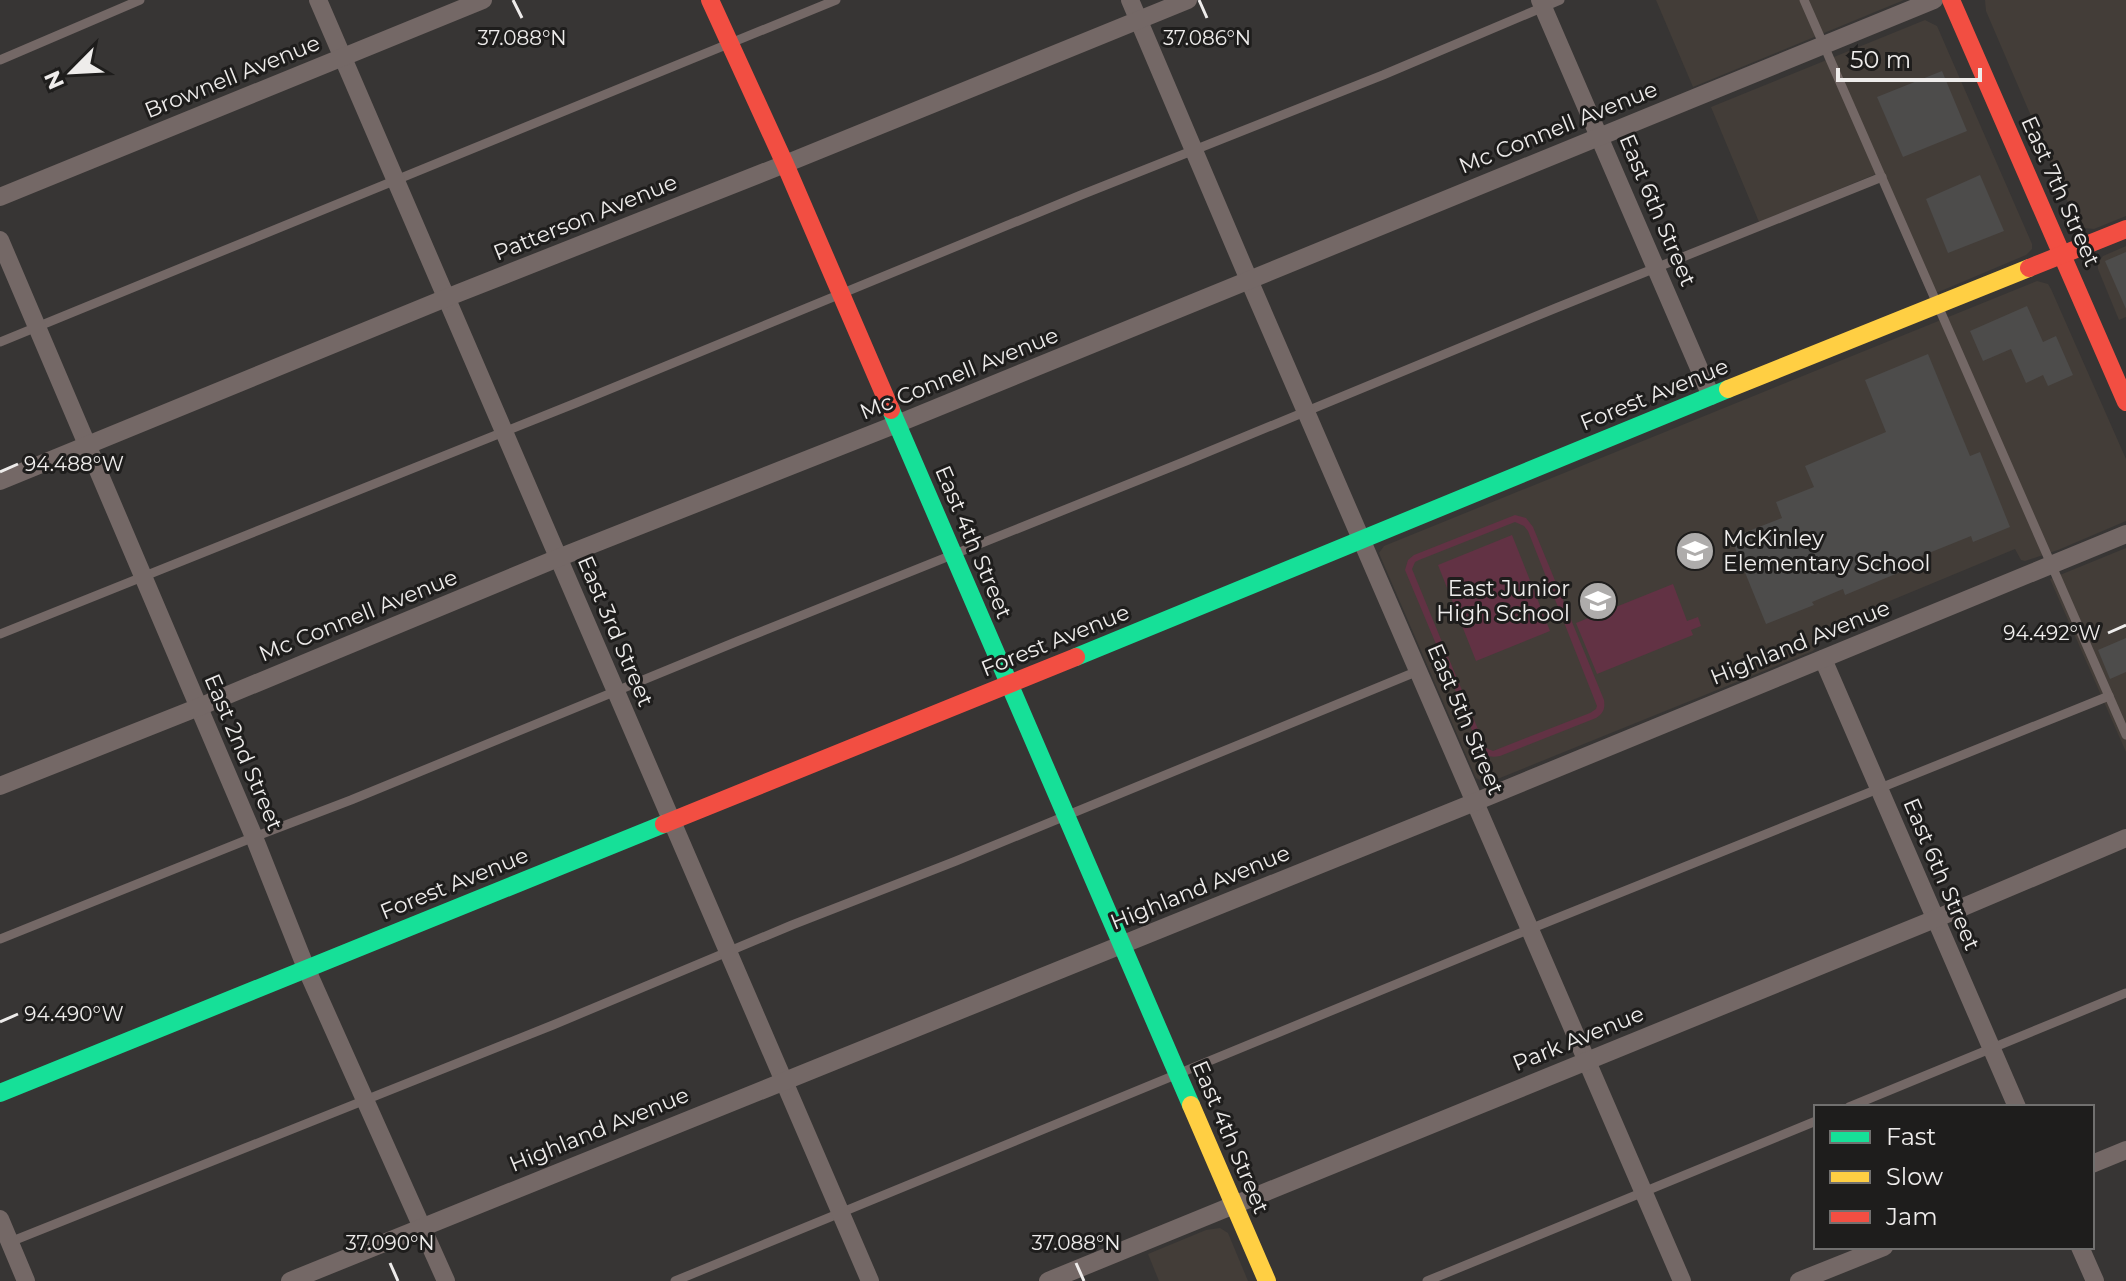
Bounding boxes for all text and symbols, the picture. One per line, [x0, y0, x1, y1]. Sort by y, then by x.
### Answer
text: 37.088°N [477, 26, 567, 50]
text: 37.086°N [1163, 26, 1251, 50]
street label: Brownell Avenue [141, 29, 324, 124]
north arrow [32, 32, 112, 112]
scale bar [1838, 32, 1980, 82]
text: 50 m [1850, 45, 1911, 74]
text: N [38, 66, 70, 94]
street label: Mc Connell Avenue [1455, 75, 1661, 180]
street label: East 7th Street [2015, 112, 2106, 271]
street label: East 6th Street [1613, 130, 1702, 290]
street label: Patterson Avenue [489, 168, 681, 267]
street label: Mc Connell Avenue [856, 321, 1062, 426]
street label: Forest Avenue [1576, 352, 1732, 437]
text: 94.488°W [24, 452, 124, 476]
street label: East 4th Street [929, 462, 1018, 623]
place label: McKinley Elementary School [1723, 525, 1930, 577]
school or university icon: McKinley Elementary School [1674, 530, 1716, 572]
street label: East 3rd Street [572, 552, 659, 711]
street label: Mc Connell Avenue [255, 563, 461, 668]
place label: East Junior High School [1436, 575, 1570, 627]
school or university icon: East Junior High School [1577, 580, 1619, 622]
street label: Highland Avenue [1706, 594, 1894, 691]
street label: Forest Avenue [977, 598, 1133, 683]
text: 94.492°W [2003, 621, 2101, 645]
street label: East 5th Street [1422, 640, 1510, 799]
street label: East 2nd Street [198, 670, 289, 835]
street label: East 6th Street [1897, 794, 1986, 954]
street label: Highland Avenue [1106, 839, 1294, 936]
street label: Forest Avenue [376, 841, 532, 926]
street label: Park Avenue [1509, 1000, 1648, 1077]
text: 94.490°W [24, 1002, 124, 1026]
street label: East 4th Street [1186, 1057, 1275, 1218]
street label: Highland Avenue [505, 1081, 693, 1178]
legend [1814, 1105, 2094, 1249]
text: Fast [1886, 1122, 1937, 1151]
text: Slow [1886, 1162, 1943, 1191]
text: Jam [1885, 1202, 1938, 1231]
text: 37.090°N [345, 1231, 435, 1255]
text: 37.088°N [1031, 1231, 1121, 1255]

